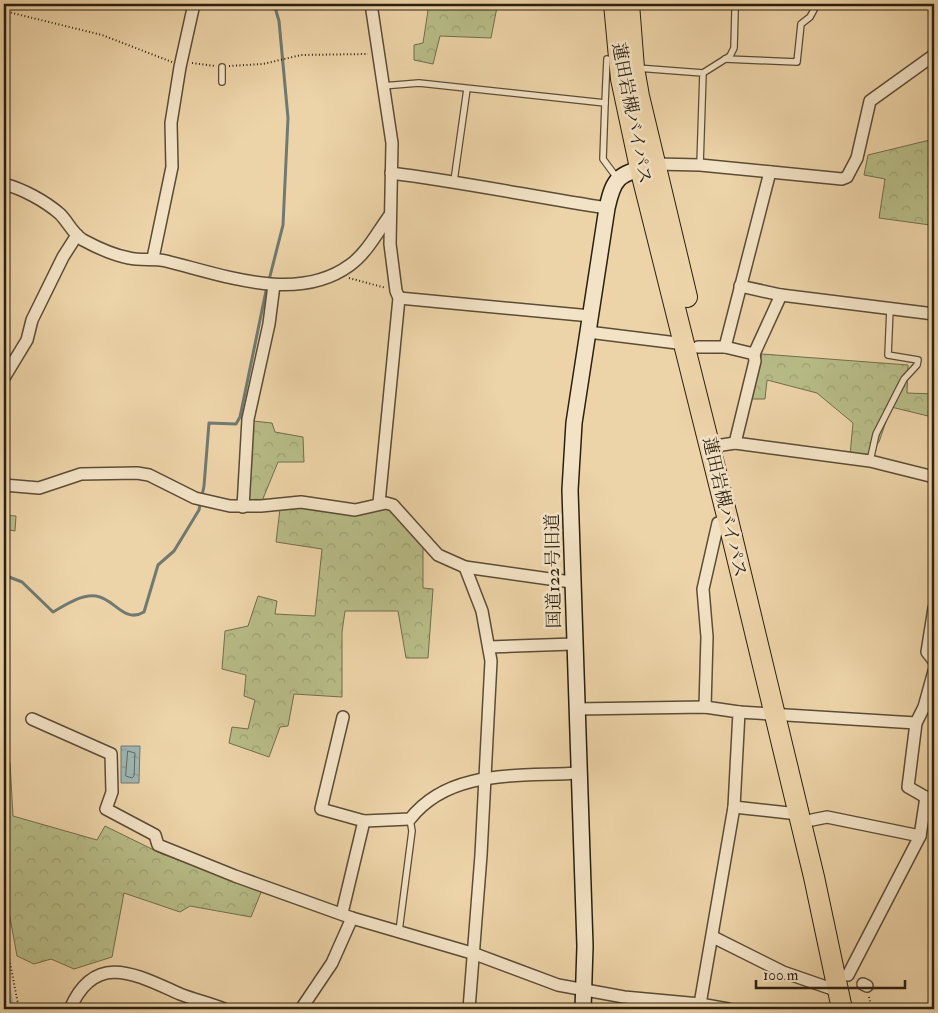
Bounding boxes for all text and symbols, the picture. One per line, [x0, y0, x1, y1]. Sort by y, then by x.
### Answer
street label: 蓮田岩槻バイパス [607, 40, 657, 186]
street label: 蓮田岩槻バイパス [697, 435, 752, 580]
street label: 国道122号旧道 [541, 513, 566, 629]
scale bar [756, 958, 904, 990]
text: 100 m [763, 966, 799, 985]

